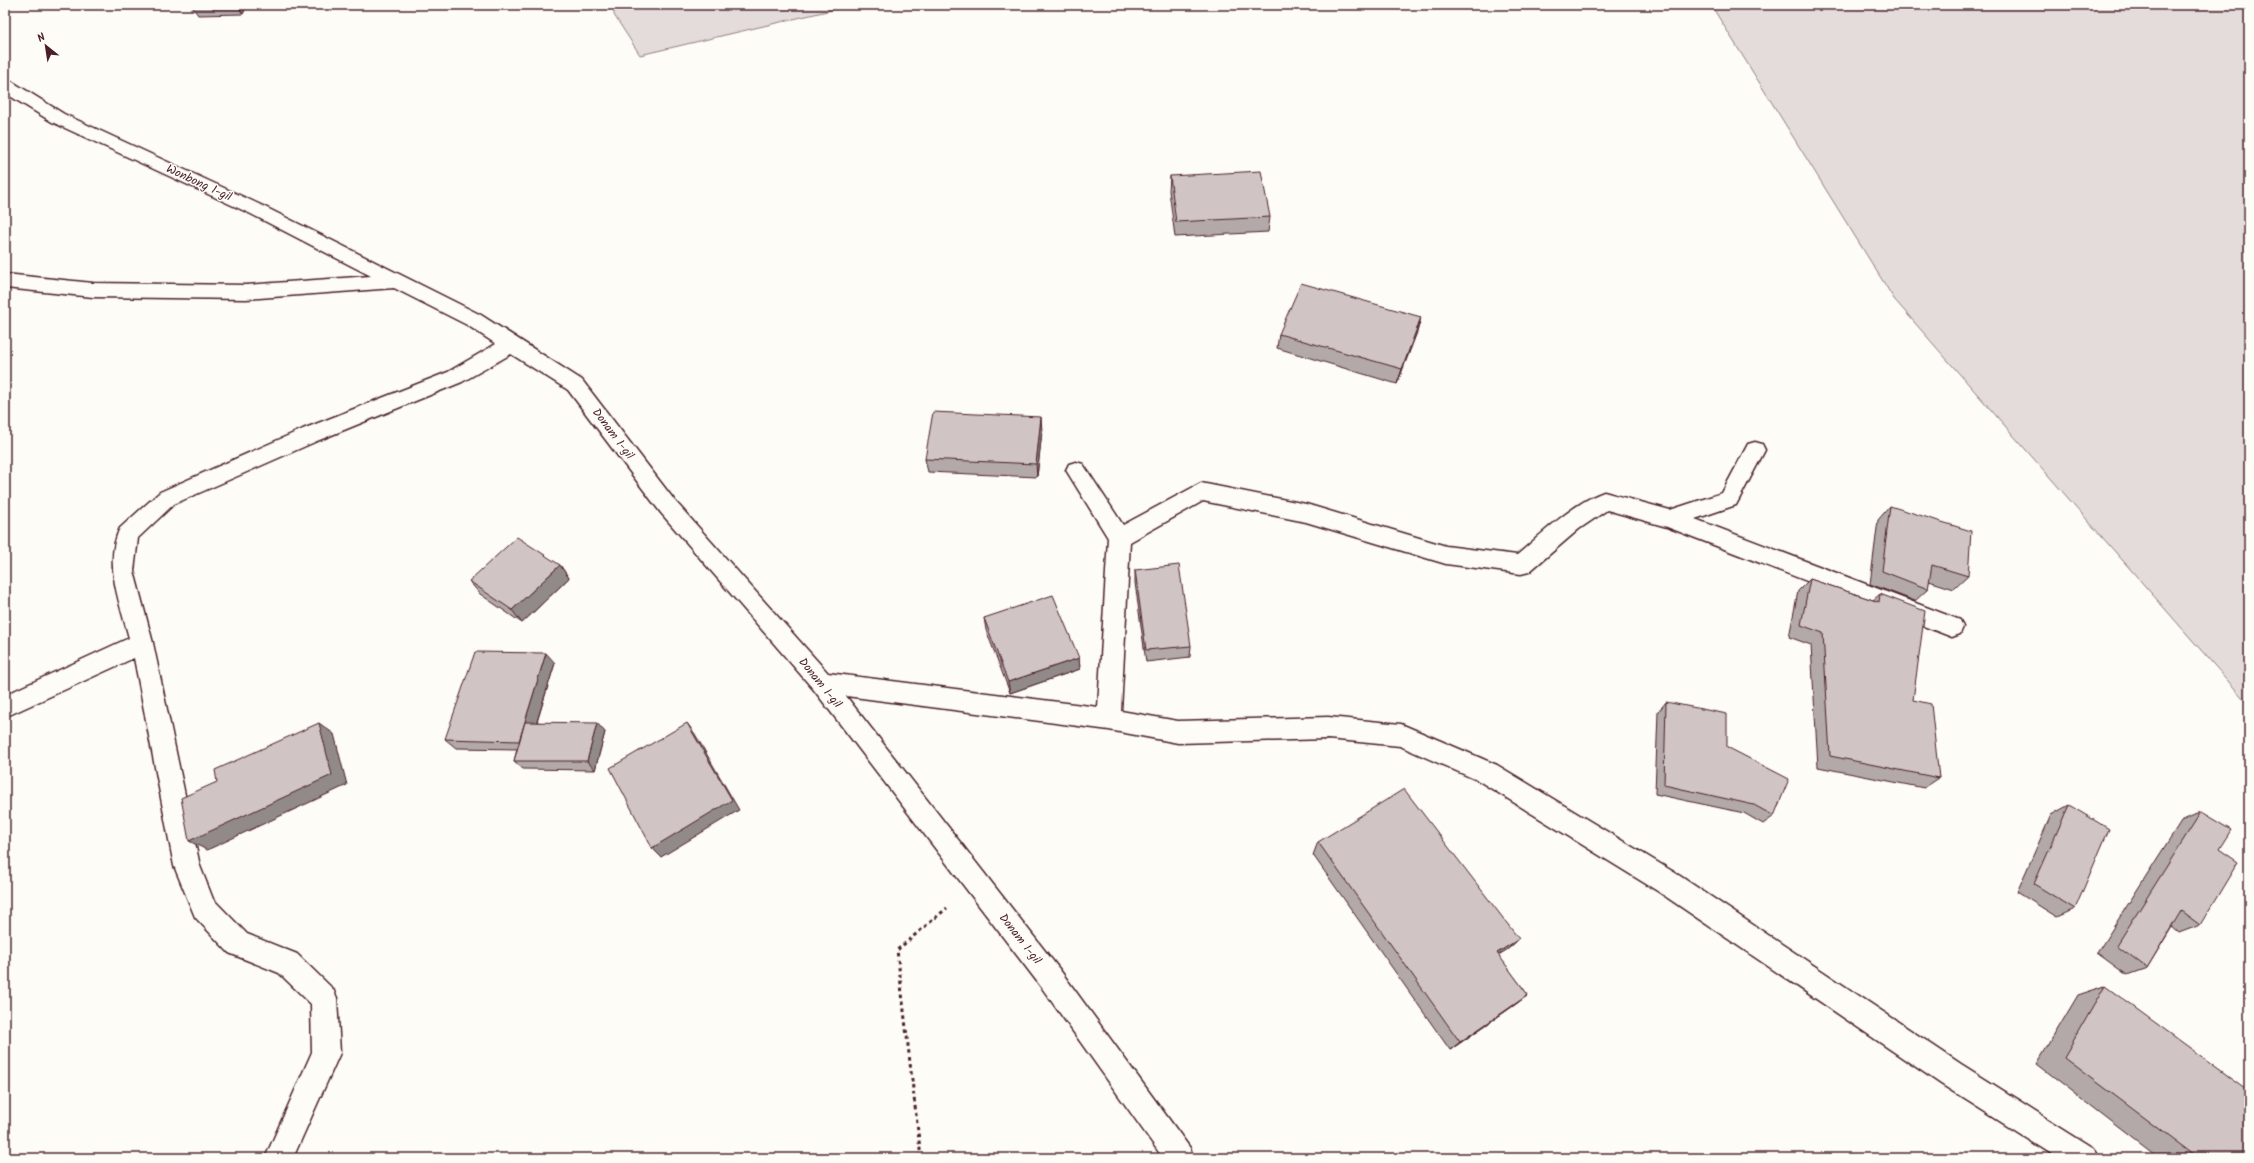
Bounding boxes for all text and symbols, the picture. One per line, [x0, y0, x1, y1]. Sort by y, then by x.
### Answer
north arrow [26, 26, 66, 66]
text: N [34, 29, 49, 48]
street label: Wonbong 1-gil [163, 159, 235, 207]
street label: Donam 1-gil [587, 404, 639, 464]
street label: Donam 1-gil [794, 654, 846, 712]
street label: Donam 1-gil [994, 909, 1046, 969]

